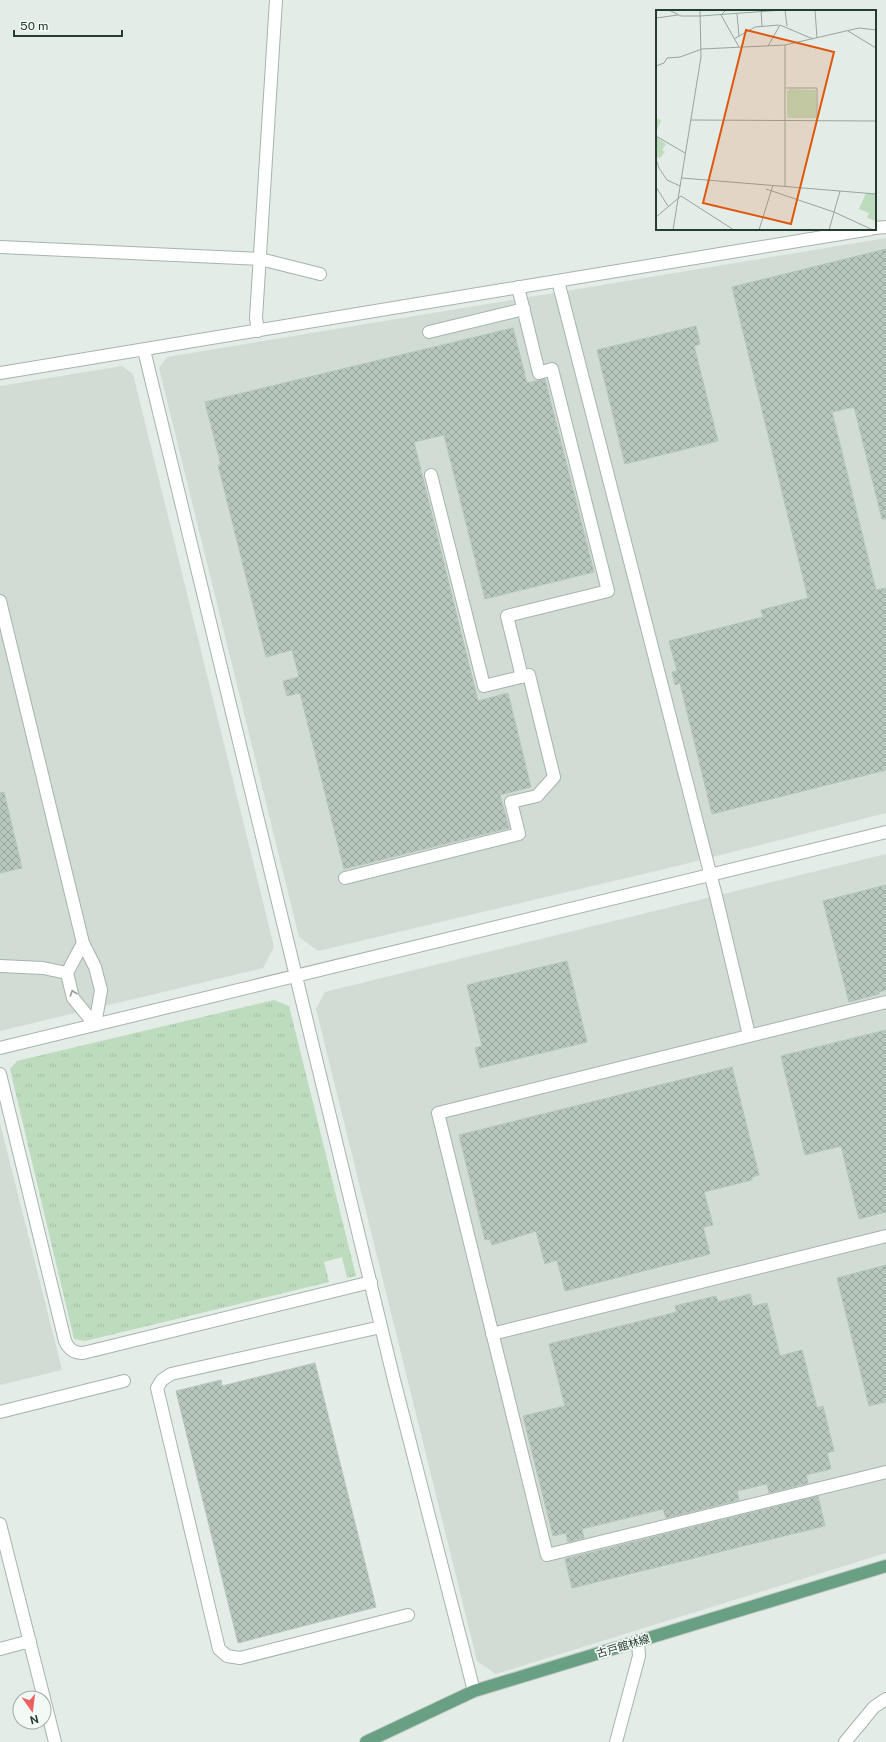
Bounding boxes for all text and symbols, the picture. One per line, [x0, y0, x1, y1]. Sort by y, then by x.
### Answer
inset map [656, 10, 876, 230]
scale bar [14, 12, 122, 38]
text: 50 m [20, 19, 48, 33]
one-way arrow [69, 990, 77, 997]
street label: 古戸館林線 [595, 1632, 651, 1660]
north arrow [12, 1690, 52, 1730]
text: N [29, 1713, 40, 1727]

